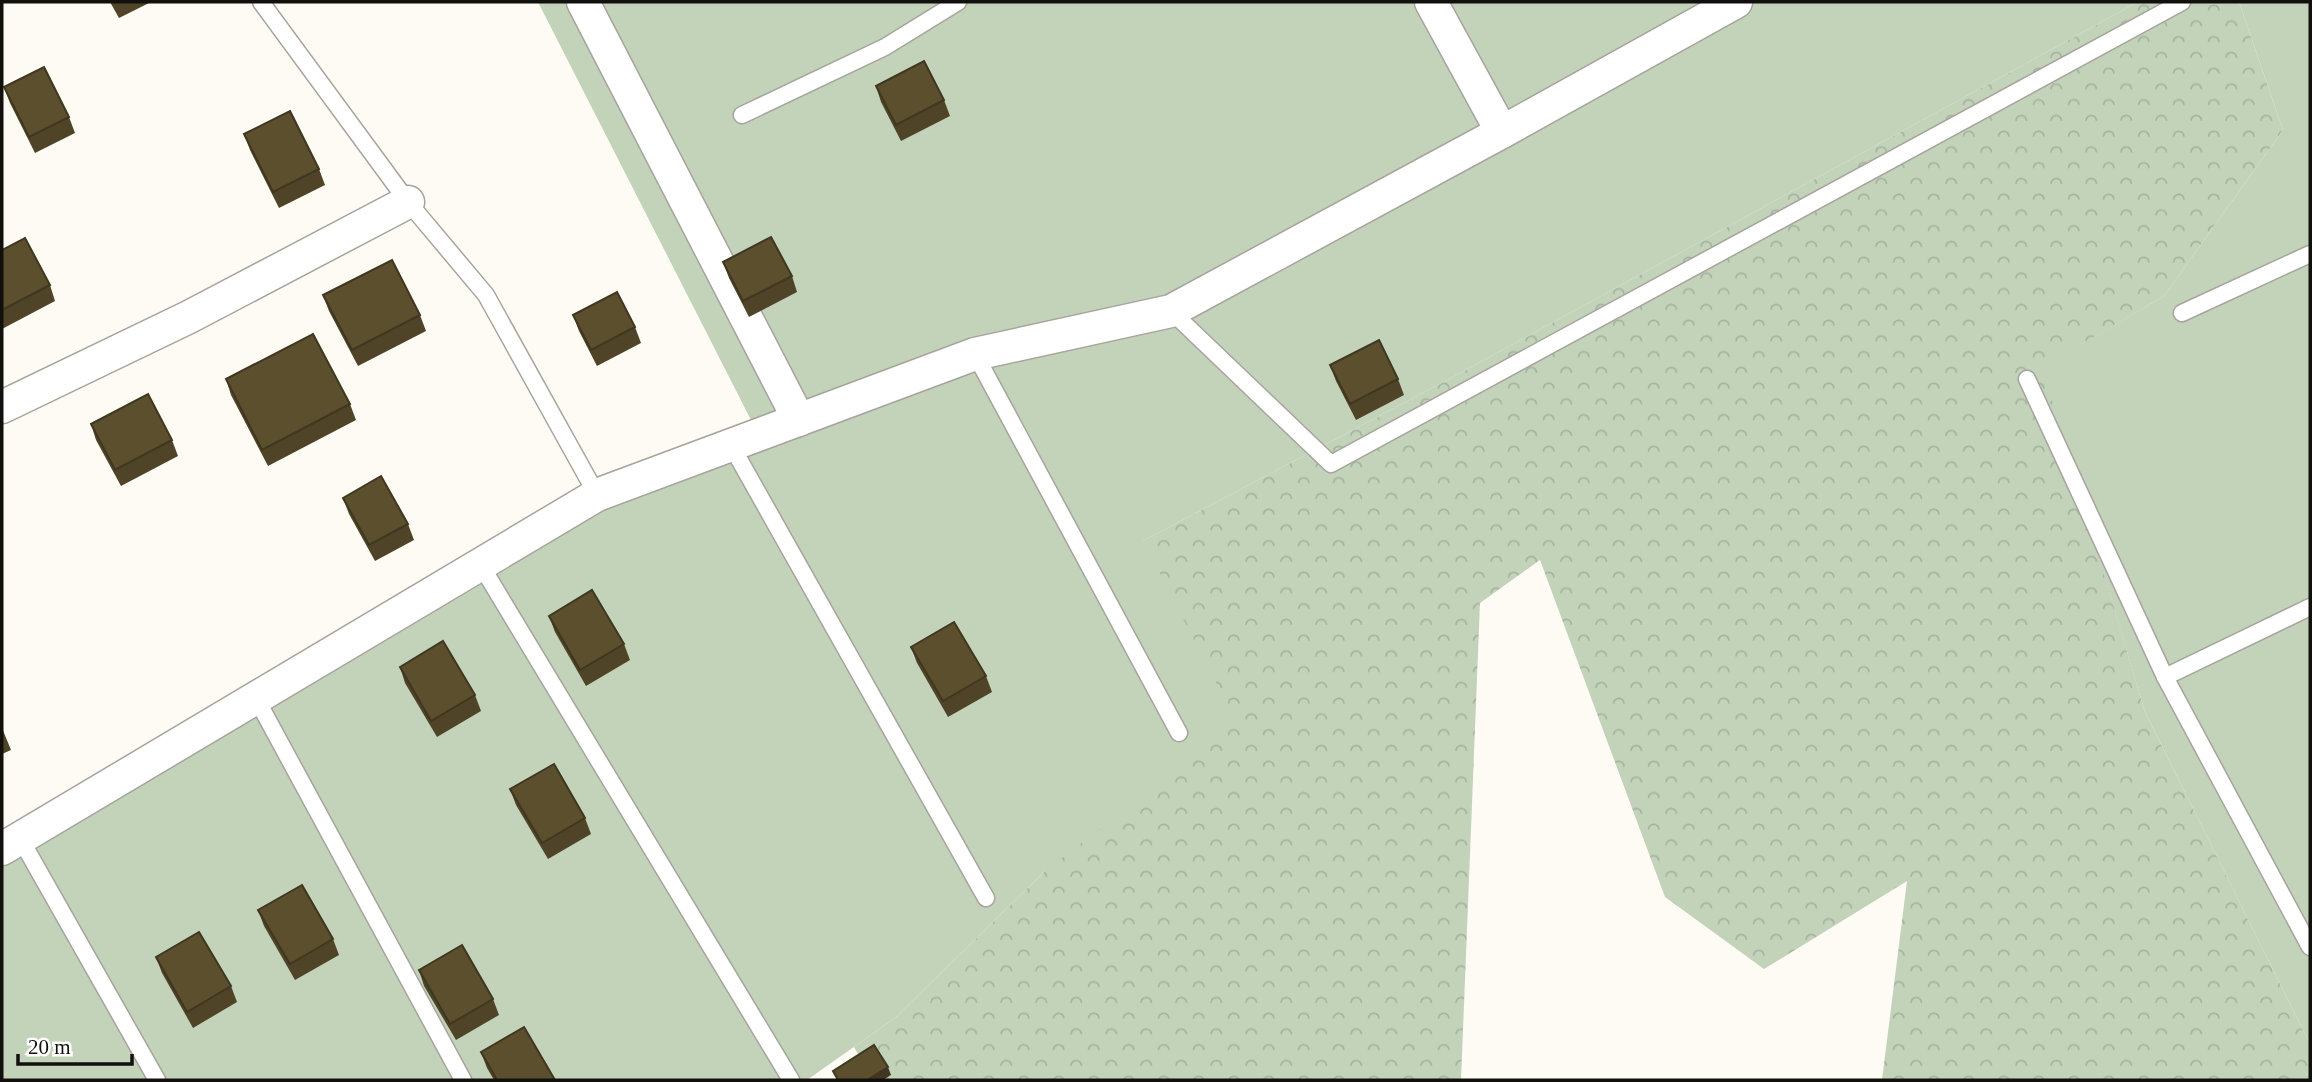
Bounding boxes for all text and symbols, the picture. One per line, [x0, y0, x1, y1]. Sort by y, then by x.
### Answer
scale bar [18, 1023, 131, 1066]
text: 20 m [28, 1035, 71, 1059]

